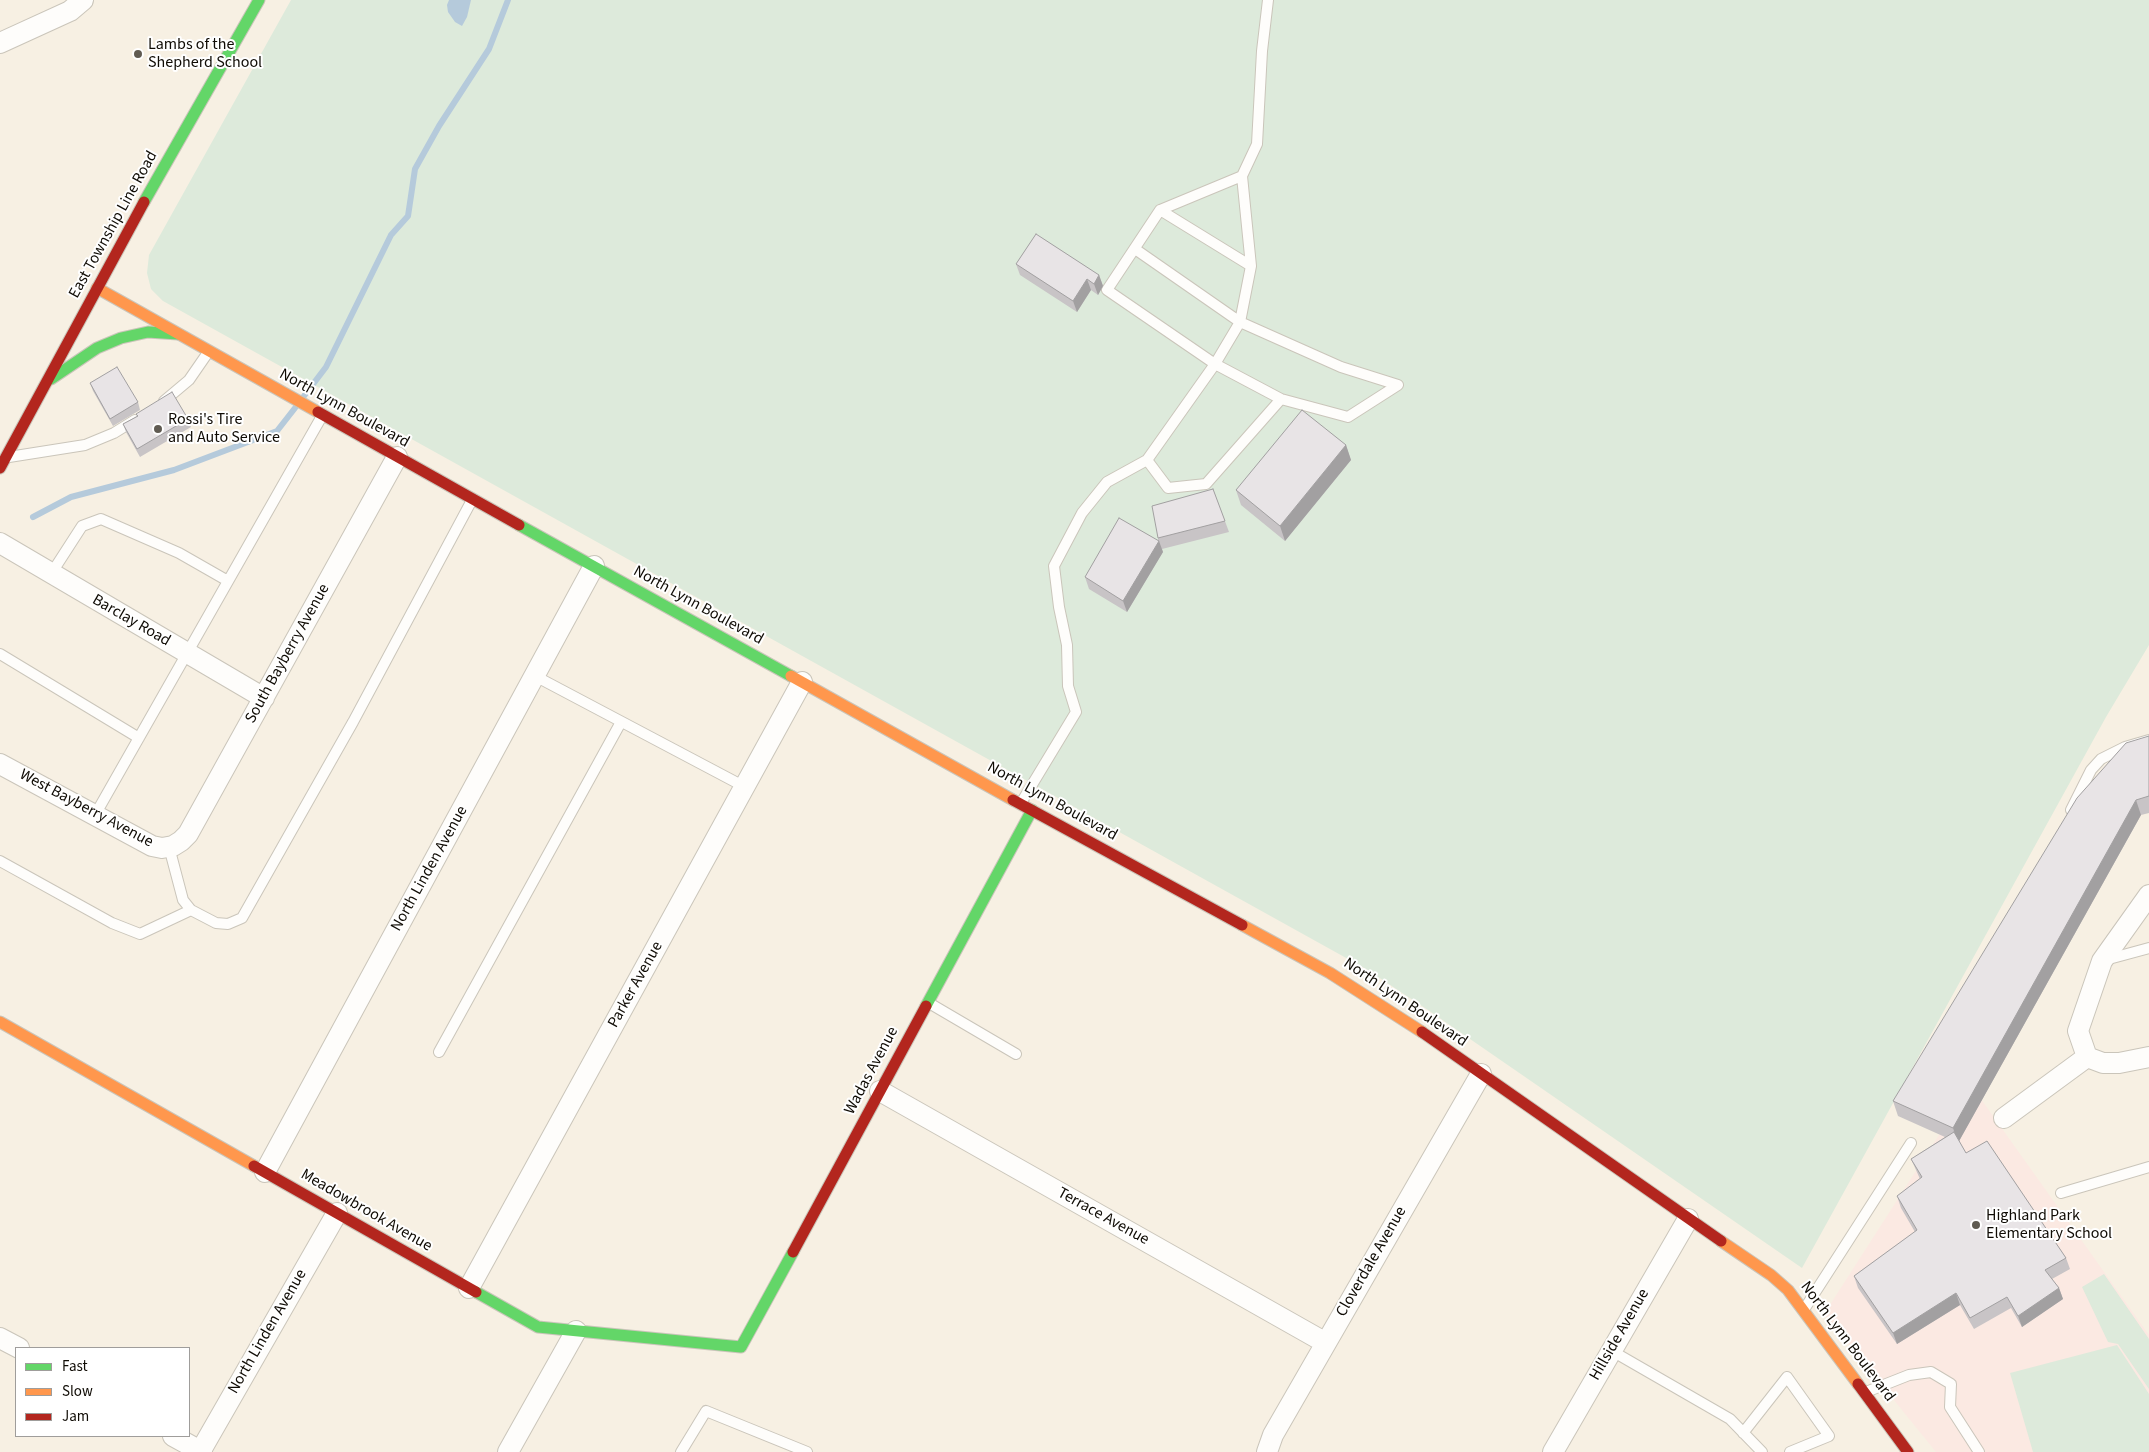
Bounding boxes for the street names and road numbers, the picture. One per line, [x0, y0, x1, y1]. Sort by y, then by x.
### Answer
street label: East Township Line Road [66, 148, 162, 302]
street label: North Lynn Boulevard [276, 365, 412, 453]
street label: North Lynn Boulevard [630, 562, 766, 650]
street label: South Bayberry Avenue [242, 581, 334, 727]
street label: Barclay Road [88, 591, 174, 651]
street label: North Lynn Boulevard [984, 758, 1120, 846]
street label: West Bayberry Avenue [16, 766, 156, 852]
street label: North Linden Avenue [388, 803, 472, 935]
street label: Parker Avenue [604, 939, 668, 1031]
street label: North Lynn Boulevard [1339, 954, 1471, 1052]
street label: Wadas Avenue [841, 1024, 903, 1118]
street label: Meadowbrook Avenue [297, 1166, 435, 1256]
street label: Terrace Avenue [1054, 1184, 1152, 1250]
street label: Cloverdale Avenue [1333, 1203, 1411, 1321]
street label: North Linden Avenue [225, 1266, 311, 1398]
street label: North Lynn Boulevard [1796, 1278, 1898, 1406]
street label: Hillside Avenue [1586, 1286, 1654, 1384]

